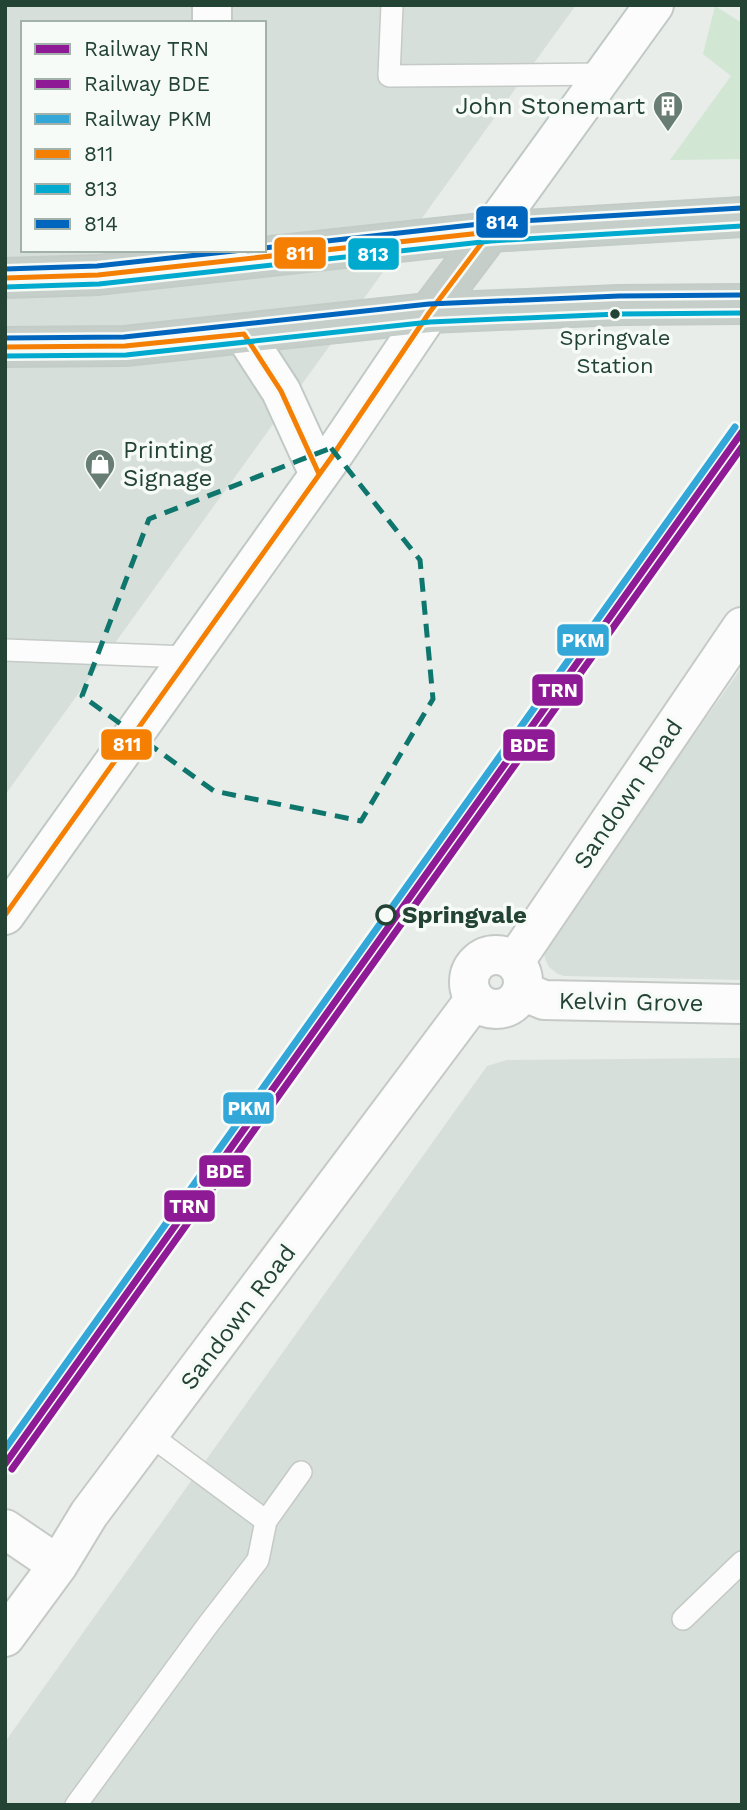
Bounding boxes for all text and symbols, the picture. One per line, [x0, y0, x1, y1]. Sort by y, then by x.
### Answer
legend [21, 21, 266, 252]
text: Railway TRN [84, 36, 209, 61]
text: Railway BDE [84, 71, 210, 96]
building icon: John Stonemart [651, 89, 685, 133]
place label: John Stonemart [455, 92, 645, 120]
text: Railway PKM [84, 106, 212, 131]
text: 811 [84, 141, 113, 166]
text: 813 [84, 176, 117, 201]
line badge: 814 [475, 205, 529, 239]
text: 814 [84, 211, 118, 236]
text: 814 [486, 211, 518, 234]
line badge: 811 [273, 236, 327, 270]
line badge: 813 [347, 237, 400, 271]
text: 811 [286, 242, 314, 265]
text: 813 [357, 243, 389, 266]
marker: Springvale Station [608, 307, 622, 321]
place label: Springvale Station [560, 325, 670, 378]
place label: Printing Signage [123, 436, 213, 492]
shop icon: Printing Signage [83, 447, 117, 491]
line badge: PKM [556, 623, 610, 657]
text: PKM [561, 629, 605, 652]
line badge: TRN [531, 673, 584, 707]
text: TRN [538, 679, 578, 702]
street label: Sandown Road [568, 714, 688, 874]
line badge: 811 [100, 728, 153, 761]
line badge: BDE [502, 728, 556, 762]
text: 811 [113, 733, 141, 756]
text: BDE [510, 734, 548, 757]
place label: Springvale [402, 901, 527, 929]
marker: Springvale [376, 905, 396, 925]
street label: Kelvin Grove [558, 987, 704, 1017]
line badge: PKM [222, 1091, 275, 1125]
text: PKM [227, 1097, 271, 1120]
line badge: BDE [198, 1154, 252, 1188]
text: BDE [206, 1160, 244, 1183]
line badge: TRN [163, 1189, 216, 1223]
text: TRN [169, 1195, 209, 1218]
street label: Sandown Road [174, 1239, 302, 1395]

